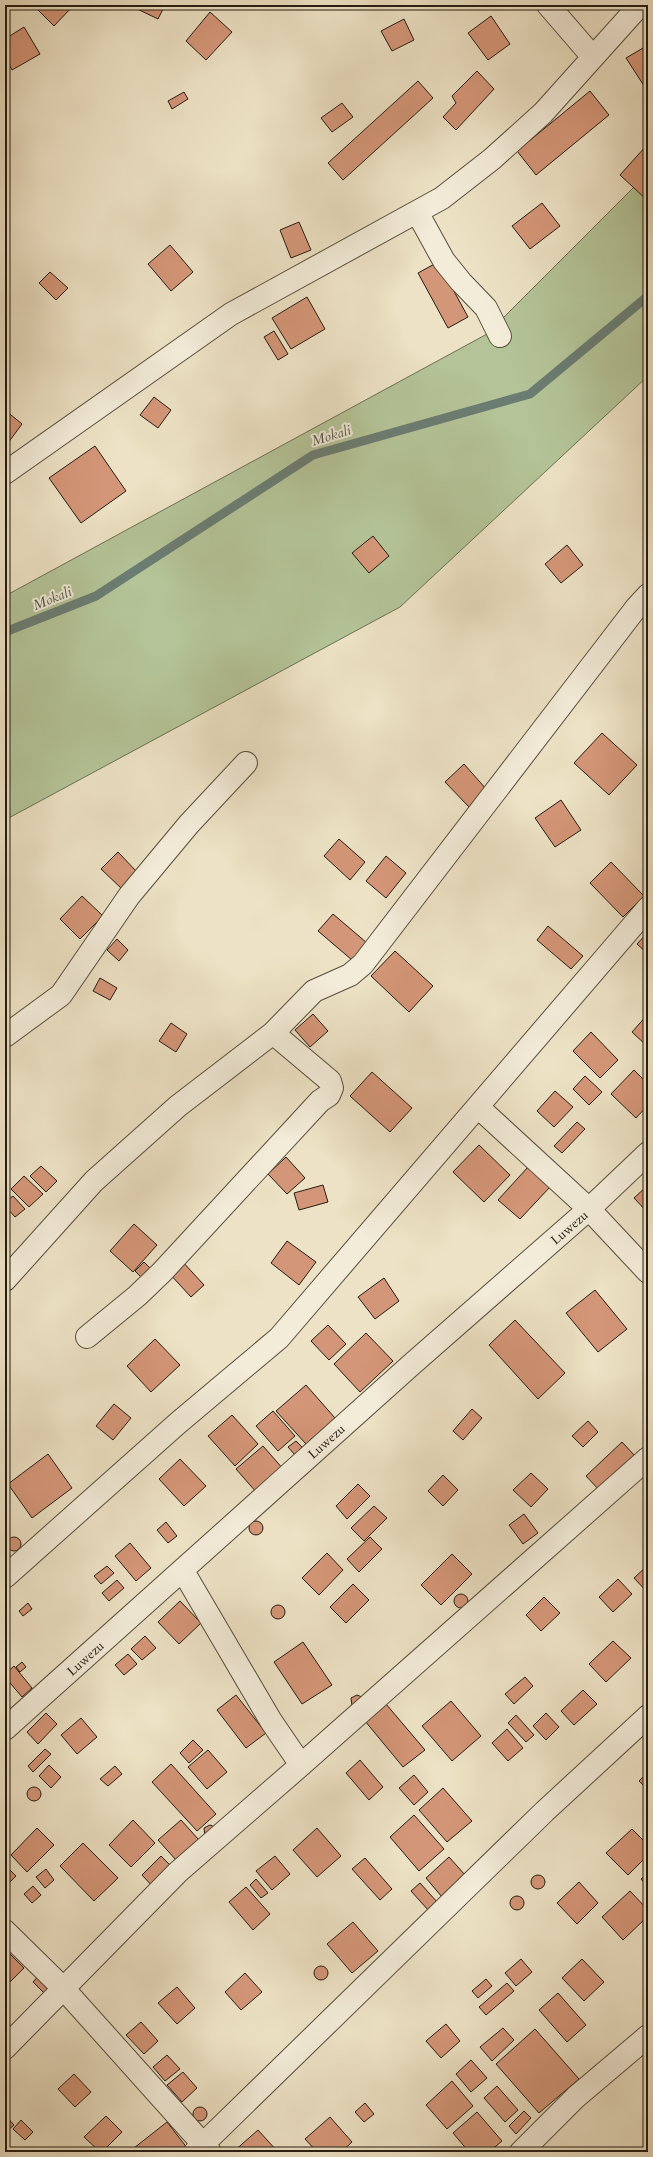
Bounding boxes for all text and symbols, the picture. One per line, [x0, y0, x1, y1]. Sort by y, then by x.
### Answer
water label: Mokali [309, 420, 353, 450]
water label: Mokali [30, 582, 75, 615]
street label: Luwezu [547, 1206, 592, 1249]
street label: Luwezu [304, 1420, 349, 1463]
street label: Luwezu [63, 1637, 108, 1680]

